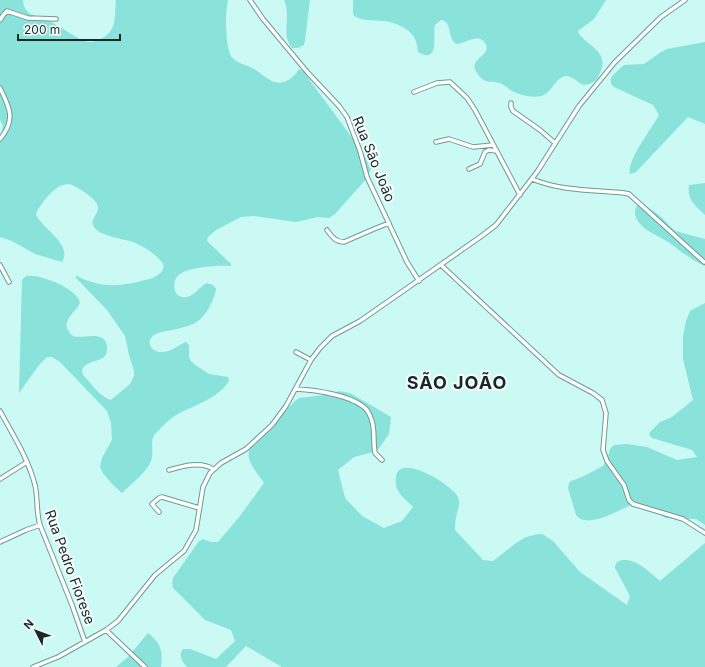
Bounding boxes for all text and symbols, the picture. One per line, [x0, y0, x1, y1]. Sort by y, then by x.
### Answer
scale bar [18, 16, 120, 42]
text: 200 m [24, 22, 60, 37]
street label: Rua São João [350, 113, 399, 204]
district label: SÃO JOÃO [407, 372, 507, 393]
street label: Rua Pedro Fiorese [42, 507, 99, 627]
north arrow [16, 611, 56, 651]
text: N [21, 617, 37, 632]

